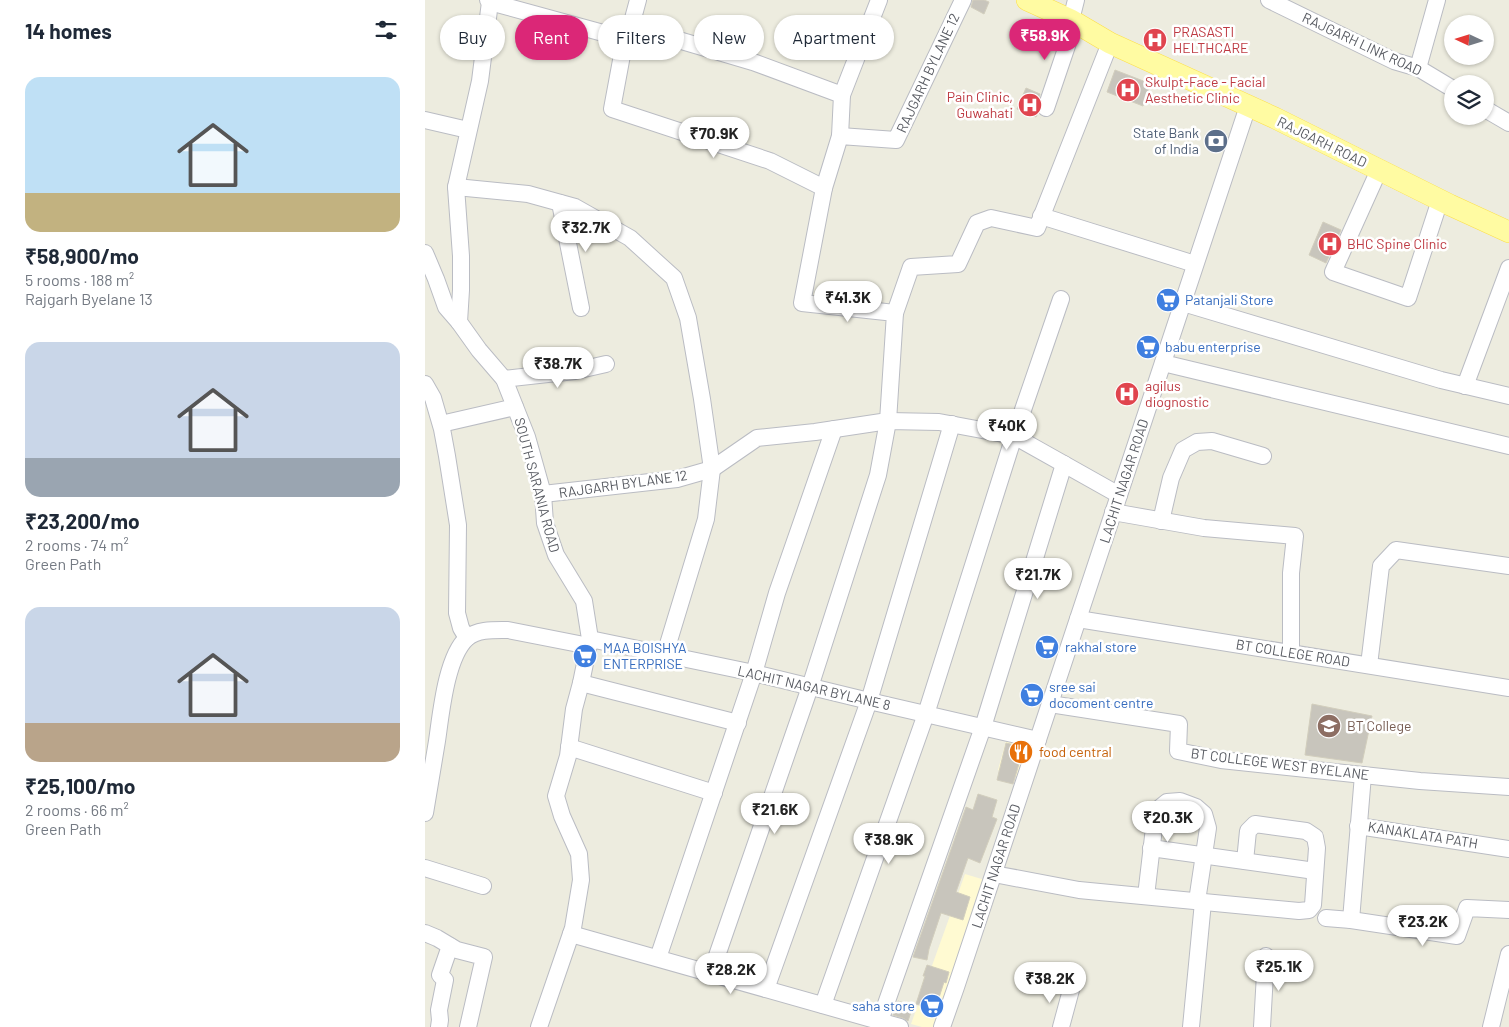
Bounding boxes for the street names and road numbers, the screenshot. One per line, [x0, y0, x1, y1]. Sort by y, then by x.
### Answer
street label: RAJGARH LINK ROAD [1300, 8, 1425, 79]
street label: RAJGARH BYLANE 12 [892, 10, 963, 135]
street label: RAJGARH ROAD [1275, 112, 1370, 171]
street label: SOUTH SARANIA ROAD [511, 416, 564, 554]
street label: LACHIT NAGAR ROAD [1095, 417, 1152, 545]
street label: RAJGARH BYLANE 12 [557, 466, 688, 501]
street label: BT COLLEGE ROAD [1235, 635, 1351, 670]
street label: LACHIT NAGAR BYLANE 8 [736, 662, 892, 713]
street label: BT COLLEGE WEST BYELANE [1190, 744, 1370, 783]
street label: LACHIT NAGAR ROAD [967, 802, 1024, 930]
street label: KANAKLATA PATH [1367, 817, 1479, 852]

